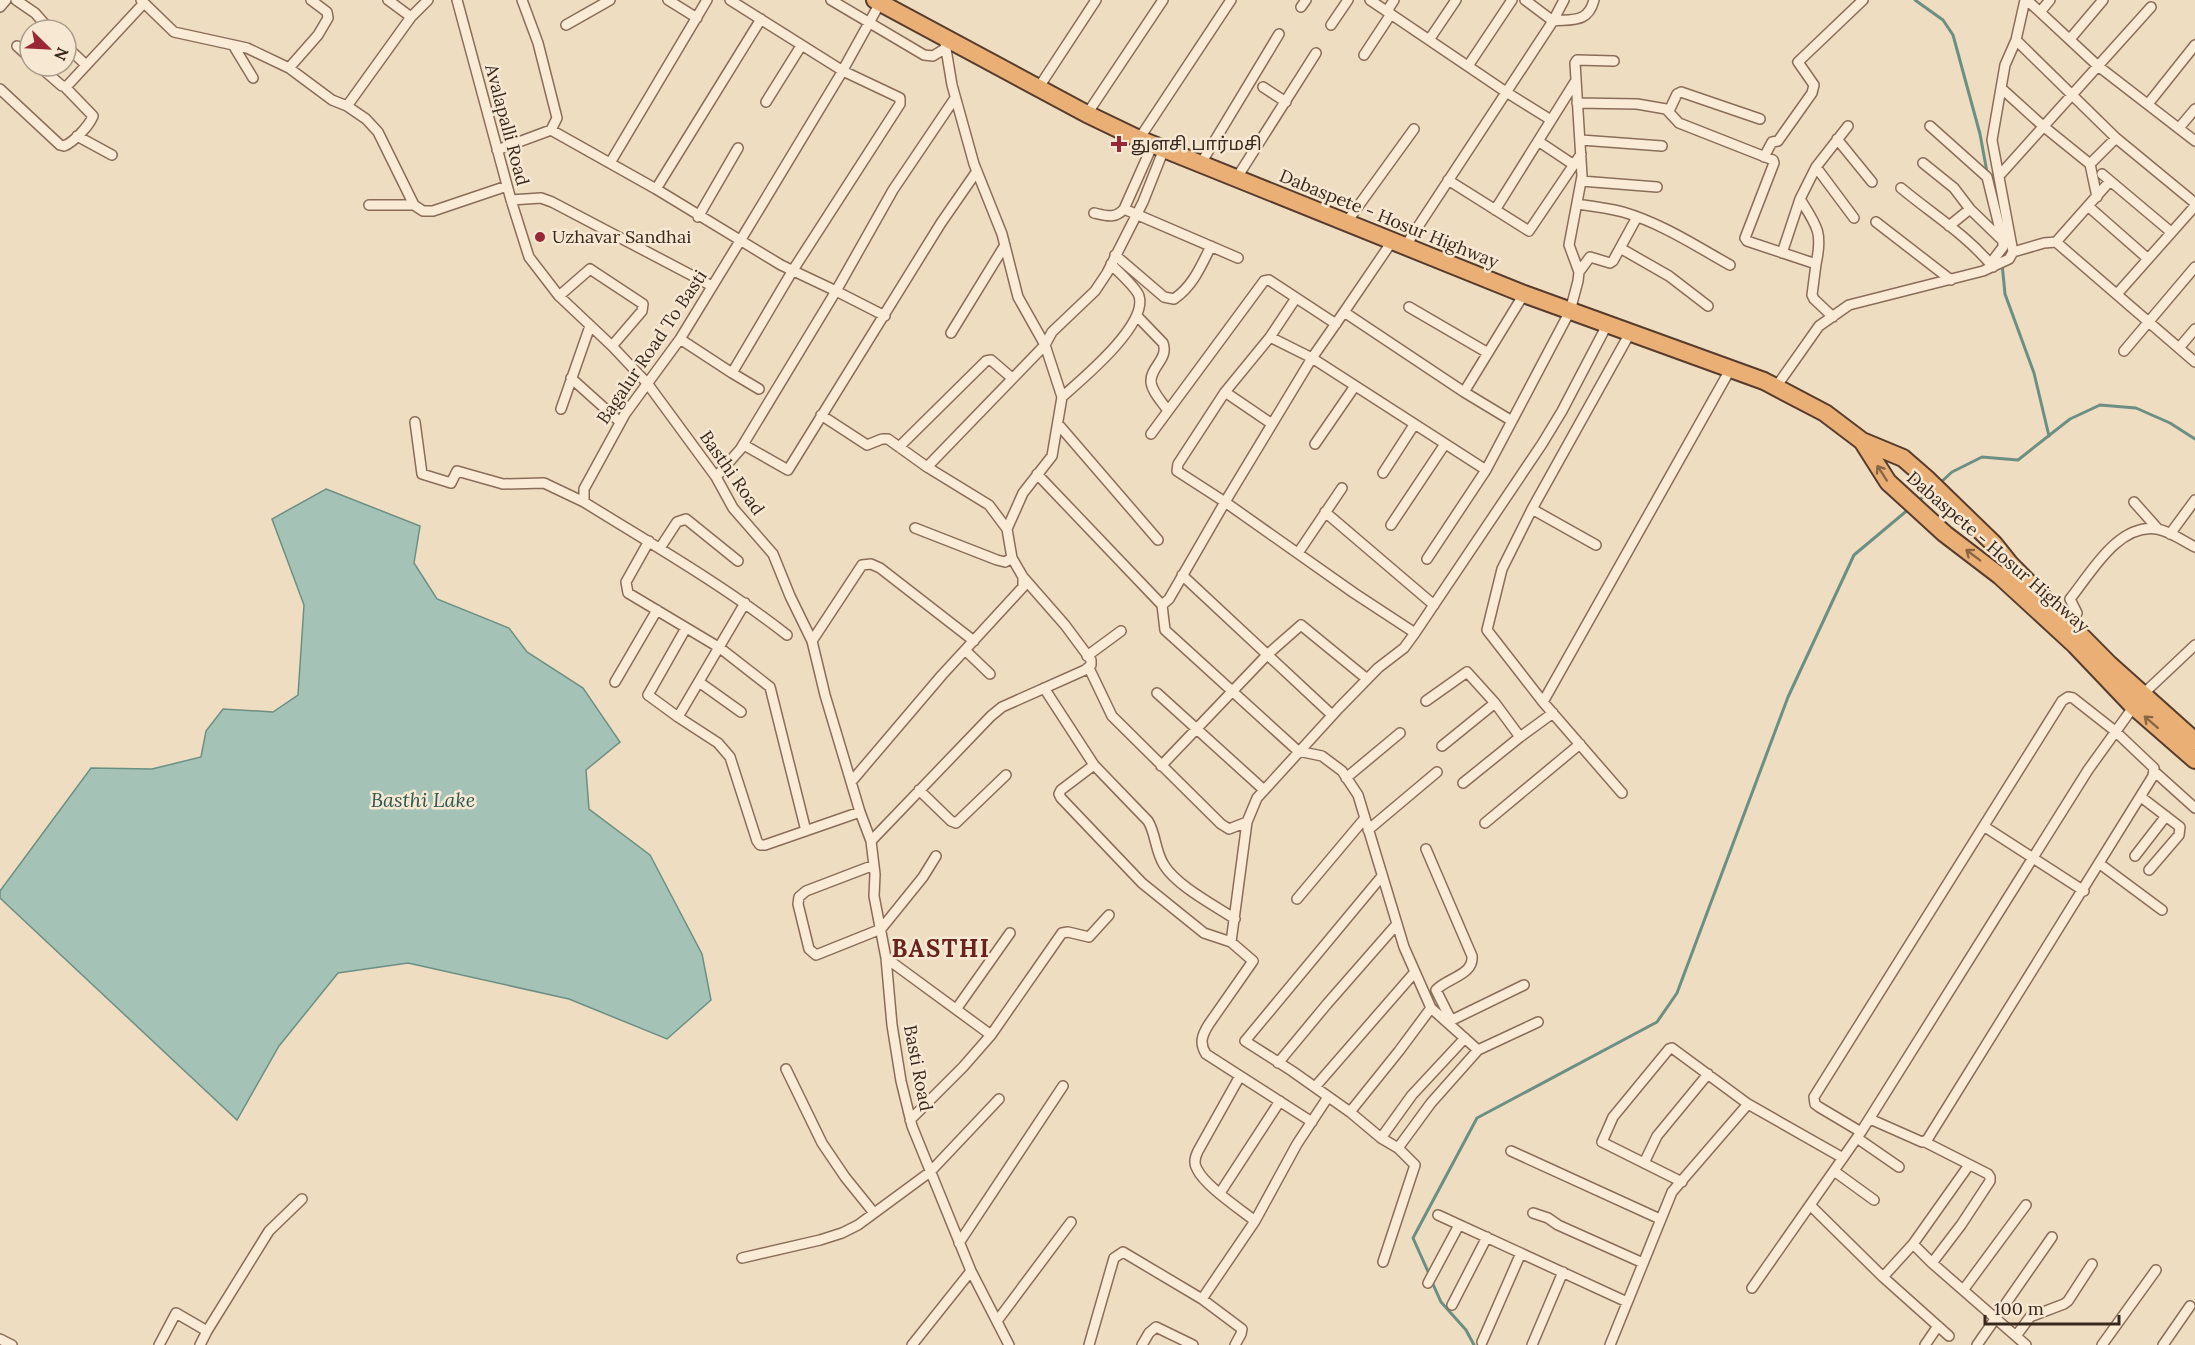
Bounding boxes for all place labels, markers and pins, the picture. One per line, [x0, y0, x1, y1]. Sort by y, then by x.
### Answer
place label: துளசி பார்மசி [1131, 132, 1262, 156]
marker: துளசி பார்மசி [1112, 137, 1126, 151]
place label: Uzhavar Sandhai [552, 225, 691, 248]
marker: Uzhavar Sandhai [533, 230, 547, 244]

